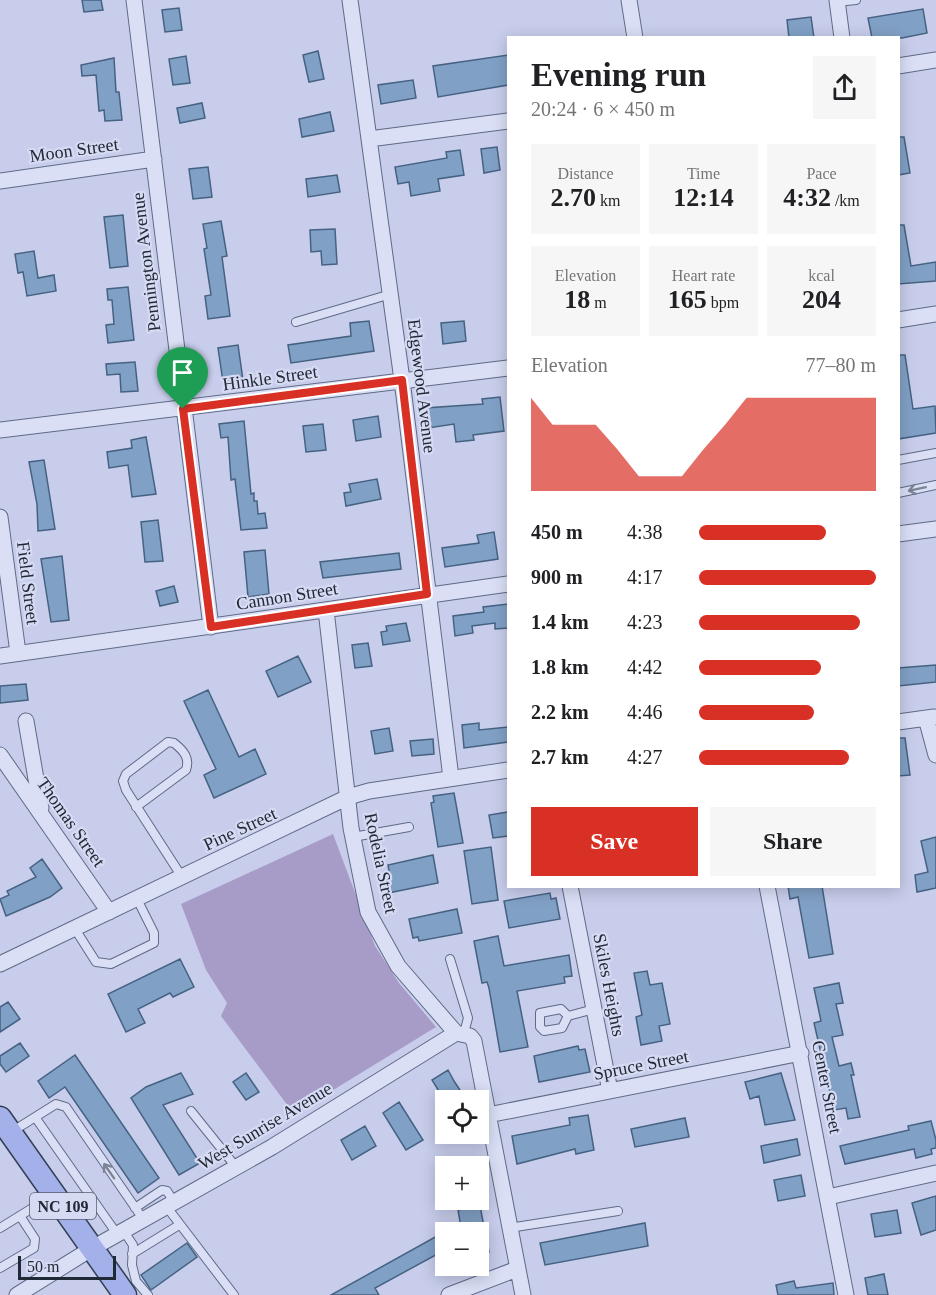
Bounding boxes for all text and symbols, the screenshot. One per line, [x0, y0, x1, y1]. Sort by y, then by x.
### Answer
button: share [813, 56, 876, 119]
text: Evening run [531, 57, 706, 93]
text: 20:24 · 6 × 450 m [531, 98, 675, 120]
street label: Moon Street [28, 134, 120, 166]
text: Distance [558, 165, 613, 182]
text: Time [687, 165, 720, 182]
text: Pace [806, 165, 837, 182]
text: 2.70 [551, 183, 596, 212]
text: 12:14 [673, 183, 734, 212]
text: 4:32 [783, 183, 831, 212]
street label: Pennington Avenue [128, 191, 164, 333]
text: km [596, 192, 620, 209]
text: /km [831, 192, 860, 209]
text: Elevation [555, 267, 616, 284]
text: Heart rate [672, 267, 735, 284]
text: kcal [808, 267, 835, 284]
text: 18 [564, 285, 590, 314]
text: 165 [668, 285, 707, 314]
text: 204 [802, 285, 841, 314]
text: m [590, 294, 607, 311]
text: bpm [707, 294, 739, 311]
street label: Edgewood Avenue [404, 318, 440, 454]
pin [157, 347, 208, 409]
text: Elevation [531, 354, 608, 376]
text: 77–80 m [805, 354, 876, 376]
icon: arrive [166, 356, 199, 389]
street label: Hinkle Street [221, 361, 319, 395]
one-way arrow [908, 483, 927, 495]
text: 450 m [531, 521, 583, 543]
text: 4:38 [627, 521, 663, 543]
street label: Field Street [13, 540, 43, 626]
text: 900 m [531, 566, 583, 588]
text: 4:17 [627, 566, 663, 588]
street label: Cannon Street [235, 578, 339, 614]
text: 1.4 km [531, 611, 589, 633]
text: 4:23 [627, 611, 663, 633]
text: 1.8 km [531, 656, 589, 678]
text: 4:42 [627, 656, 663, 678]
text: 2.2 km [531, 701, 589, 723]
text: 4:46 [627, 701, 663, 723]
text: 2.7 km [531, 746, 589, 768]
text: 4:27 [627, 746, 663, 768]
street label: Thomas Street [33, 773, 109, 871]
street label: Pine Street [200, 803, 280, 855]
button: Save [531, 807, 698, 876]
button: Share [710, 807, 876, 876]
street label: Rodelia Street [361, 811, 401, 915]
street label: Skiles Heights [589, 932, 629, 1038]
street label: Center Street [808, 1039, 846, 1135]
street label: Spruce Street [592, 1046, 690, 1084]
street label: West Sunrise Avenue [195, 1078, 335, 1174]
map controls [435, 1090, 489, 1276]
button: locate [435, 1090, 489, 1144]
button: + [435, 1156, 489, 1210]
one-way arrow [103, 1163, 115, 1180]
road number: NC 109 [30, 1193, 96, 1219]
button: − [435, 1222, 489, 1276]
scale bar [18, 1253, 116, 1280]
text: 50 m [27, 1258, 59, 1275]

